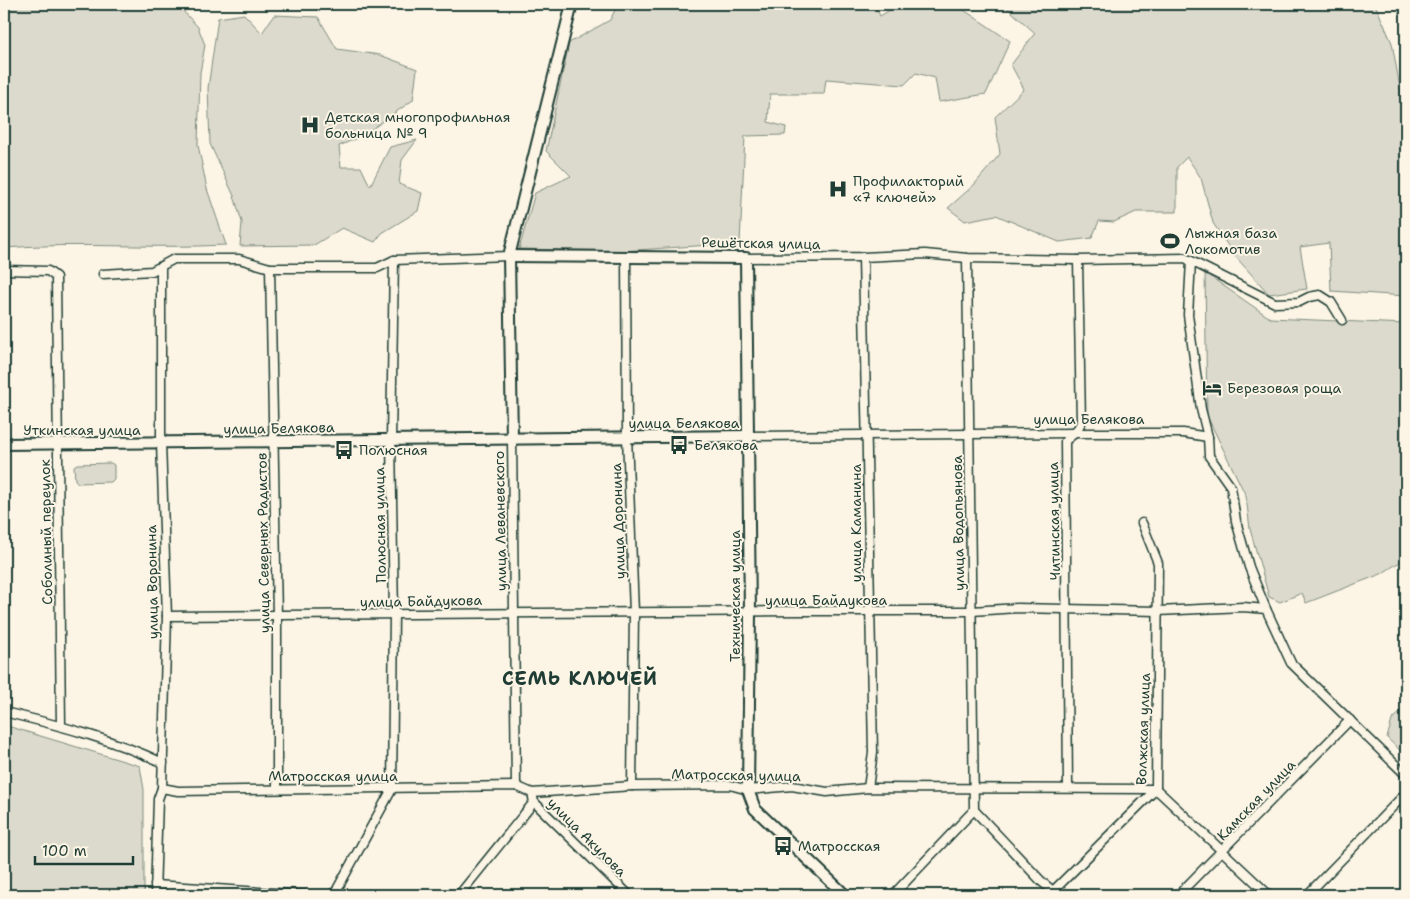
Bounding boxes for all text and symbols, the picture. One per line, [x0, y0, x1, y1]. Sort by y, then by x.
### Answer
place label: Детская многопрофильная больница № 9 [325, 108, 510, 142]
hospital icon: Детская многопрофильная больница № 9 [299, 114, 321, 136]
place label: Профилакторий «7 ключей» [853, 172, 964, 206]
hospital icon: Профилакторий «7 ключей» [827, 178, 849, 200]
place label: Лыжная база Локомотив [1185, 224, 1278, 258]
sports icon: Лыжная база Локомотив [1159, 230, 1181, 252]
street label: Решётская улица [701, 233, 821, 253]
hotel icon: Березовая роща [1201, 377, 1223, 399]
place label: Березовая роща [1227, 379, 1342, 397]
street label: улица Белякова [1033, 410, 1145, 428]
street label: улица Белякова [628, 414, 740, 432]
street label: улица Белякова [223, 418, 335, 438]
street label: Уткинская улица [23, 421, 141, 439]
bus stop icon: Белякова [668, 434, 690, 456]
place label: Белякова [694, 436, 758, 454]
bus stop icon: Полюсная [333, 439, 355, 461]
place label: Полюсная [359, 441, 428, 459]
street label: улица Леваневского [490, 451, 510, 591]
street label: улица Северных Радистов [252, 453, 274, 633]
street label: улица Водопьянова [948, 455, 968, 591]
street label: Соболиный переулок [36, 458, 56, 605]
street label: Читинская улица [1044, 461, 1064, 580]
street label: улица Доронина [607, 462, 629, 579]
street label: улица Каманина [847, 464, 865, 582]
street label: Полюсная улица [370, 467, 390, 583]
street label: улица Воронина [142, 524, 162, 639]
street label: Техническая улица [726, 530, 744, 662]
street label: улица Байдукова [360, 591, 483, 611]
street label: улица Байдукова [765, 591, 887, 609]
district label: СЕМЬ КЛЮЧЕЙ [502, 666, 658, 691]
street label: Волжская улица [1132, 672, 1154, 785]
street label: Камская улица [1213, 756, 1299, 844]
street label: Матросская улица [671, 765, 801, 785]
street label: Матросская улица [268, 767, 398, 785]
street label: улица Акулова [544, 794, 631, 881]
scale bar [35, 834, 132, 866]
bus stop icon: Матросская [772, 835, 794, 857]
place label: Матросская [798, 837, 880, 855]
text: 100 m [42, 841, 87, 861]

